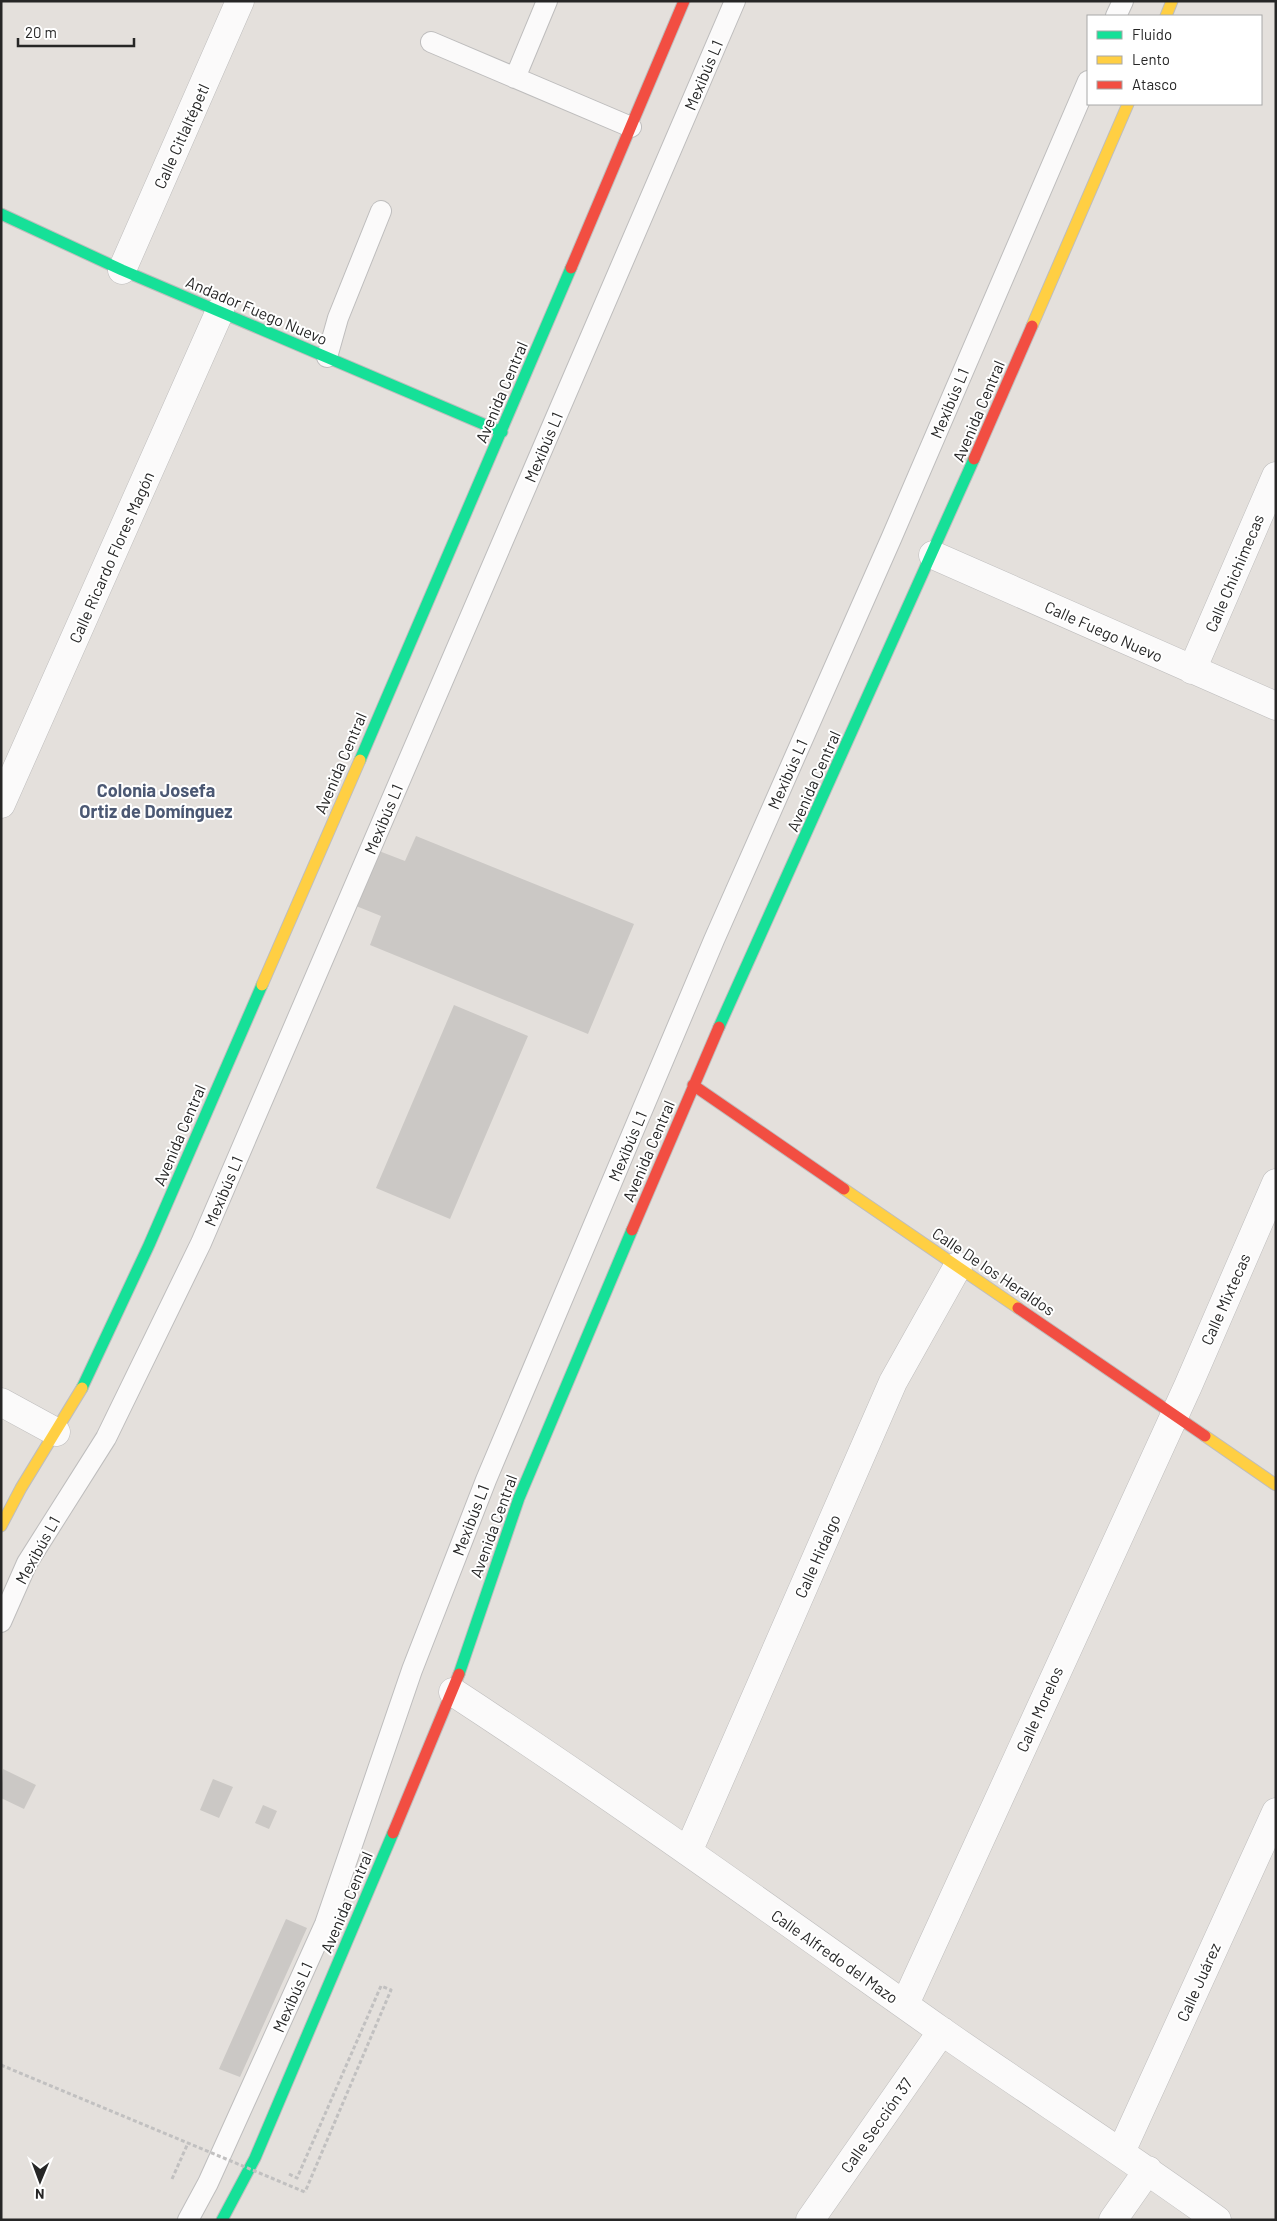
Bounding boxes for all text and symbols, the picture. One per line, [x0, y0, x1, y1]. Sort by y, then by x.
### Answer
scale bar [18, 15, 134, 47]
legend [1087, 15, 1262, 105]
text: 20 m [25, 23, 57, 41]
text: Fluido [1132, 25, 1172, 43]
street label: Mexibús L1 [680, 37, 726, 113]
text: Lento [1132, 50, 1170, 68]
text: Atasco [1132, 75, 1177, 93]
street label: Calle Citlaltépetl [149, 81, 213, 191]
street label: Andador Fuego Nuevo [183, 272, 331, 348]
street label: Avenida Central [471, 338, 531, 446]
street label: Avenida Central [948, 357, 1008, 465]
street label: Mexibús L1 [926, 365, 972, 441]
street label: Mexibús L1 [520, 409, 566, 485]
street label: Calle Ricardo Flores Magón [65, 468, 157, 646]
street label: Calle Chichimecas [1201, 511, 1267, 635]
street label: Calle Fuego Nuevo [1042, 596, 1166, 666]
street label: Avenida Central [310, 709, 370, 817]
street label: Avenida Central [782, 728, 844, 834]
street label: Mexibús L1 [763, 736, 811, 812]
district label: Colonia Josefa Ortiz de Domínguez [79, 779, 233, 822]
street label: Mexibús L1 [360, 781, 406, 857]
street label: Avenida Central [149, 1081, 209, 1189]
street label: Avenida Central [618, 1097, 678, 1205]
street label: Mexibús L1 [604, 1108, 650, 1184]
street label: Mexibús L1 [200, 1153, 246, 1229]
street label: Calle De los Heraldos [929, 1223, 1059, 1319]
street label: Calle Mixtecas [1196, 1250, 1254, 1348]
street label: Avenida Central [466, 1472, 520, 1580]
street label: Mexibús L1 [448, 1482, 492, 1558]
street label: Calle Hidalgo [790, 1511, 844, 1601]
street label: Mexibús L1 [11, 1513, 63, 1587]
street label: Calle Morelos [1012, 1663, 1066, 1755]
street label: Avenida Central [316, 1848, 376, 1956]
street label: Calle Alfredo del Mazo [768, 1905, 902, 2007]
street label: Calle Juárez [1172, 1940, 1224, 2024]
street label: Mexibús L1 [268, 1959, 316, 2035]
street label: Calle Sección 37 [836, 2073, 916, 2176]
north arrow [15, 2156, 65, 2206]
text: N [35, 2186, 45, 2203]

